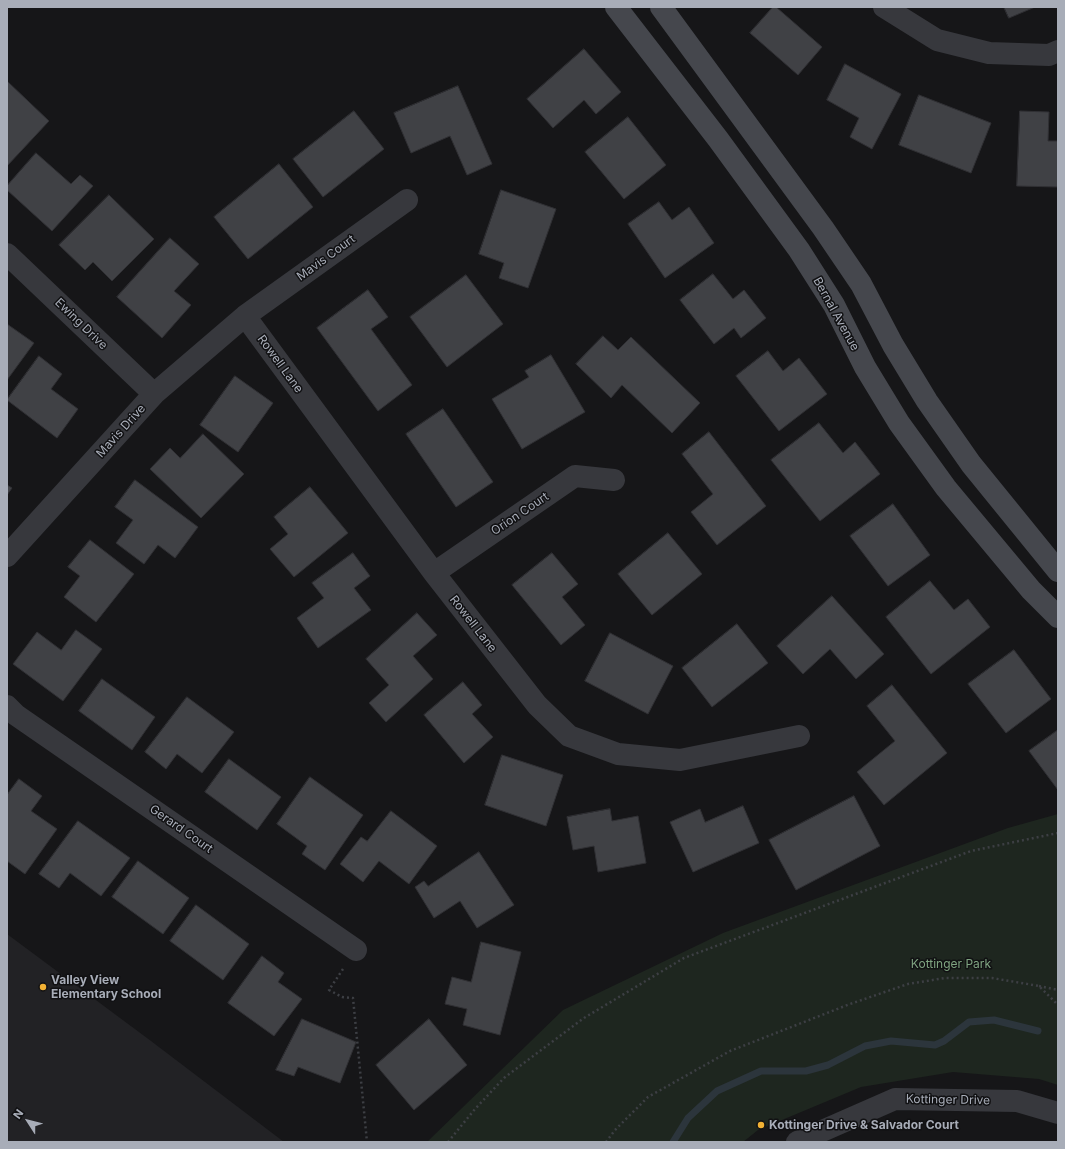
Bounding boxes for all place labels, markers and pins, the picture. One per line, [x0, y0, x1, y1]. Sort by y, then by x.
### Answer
place label: Valley View Elementary School [51, 973, 161, 1001]
marker: Valley View Elementary School [38, 982, 48, 992]
place label: Kottinger Drive & Salvador Court [769, 1118, 959, 1132]
marker: Kottinger Drive & Salvador Court [756, 1120, 766, 1130]

